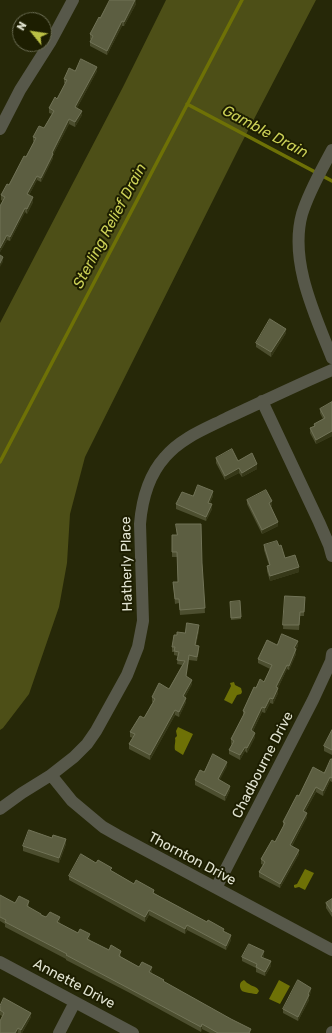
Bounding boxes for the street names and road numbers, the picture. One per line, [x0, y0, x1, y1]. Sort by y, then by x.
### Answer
street label: Hatherly Place [118, 516, 136, 612]
street label: Chadbourne Drive [229, 709, 297, 821]
street label: Thornton Drive [145, 829, 239, 889]
street label: Annette Drive [30, 955, 118, 1013]

